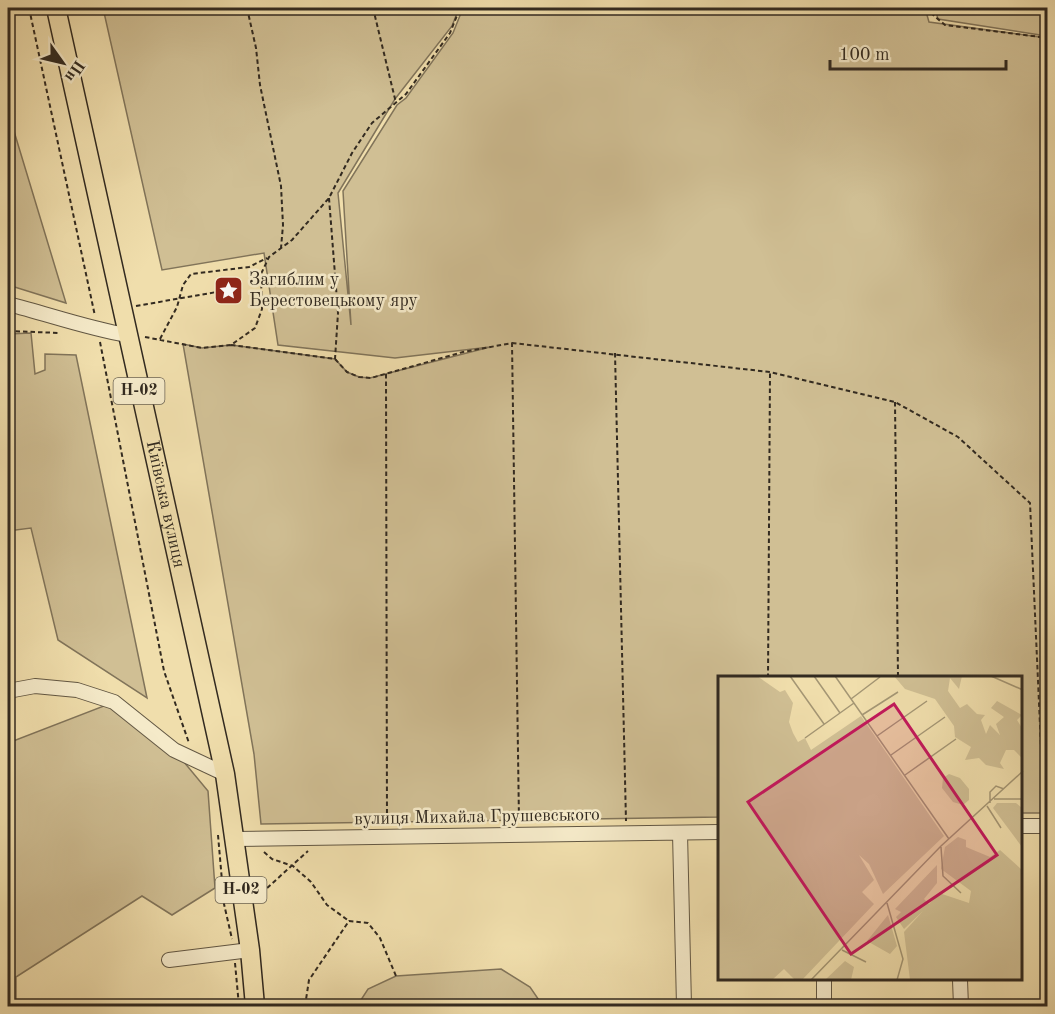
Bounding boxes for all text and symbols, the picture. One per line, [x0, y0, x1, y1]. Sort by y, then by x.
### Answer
north arrow [33, 33, 93, 93]
scale bar [830, 33, 1006, 71]
text: 100 m [839, 46, 890, 64]
text: Пн [61, 57, 87, 84]
place label: Загиблим у Берестовецькому яру [249, 271, 418, 310]
place icon: Загиблим у Берестовецькому яру [212, 274, 244, 306]
road number: Н-02 [114, 378, 164, 404]
street label: Київська вулиця [143, 439, 188, 569]
inset map [718, 676, 1022, 981]
street label: вулиця Михайла Грушевського [354, 806, 600, 828]
road number: Н-02 [216, 877, 266, 903]

